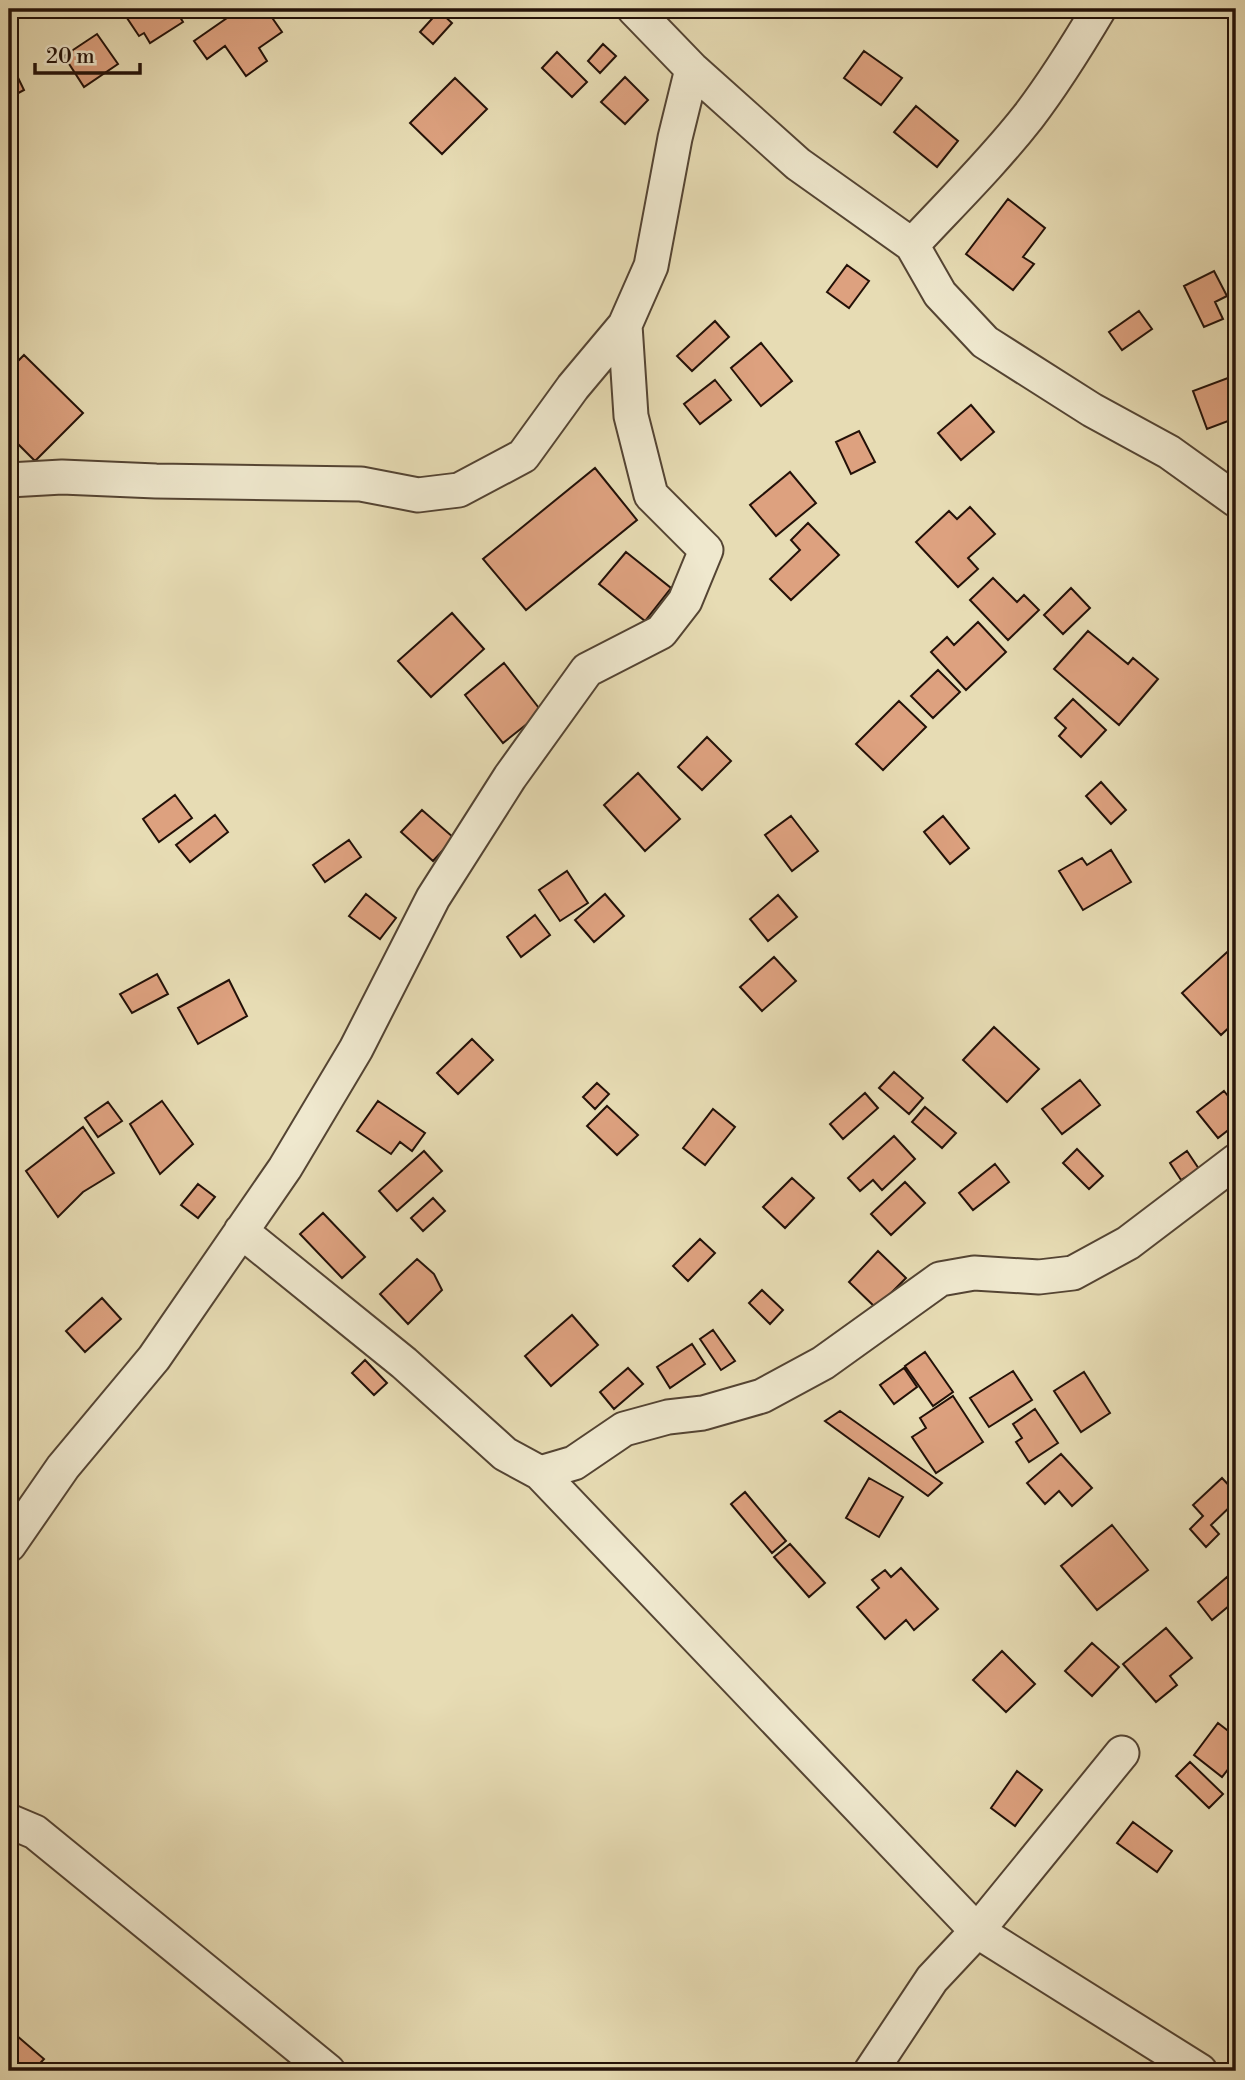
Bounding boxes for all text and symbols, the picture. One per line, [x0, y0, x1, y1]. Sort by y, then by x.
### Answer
scale bar [35, 32, 140, 76]
text: 20 m [46, 44, 95, 70]

